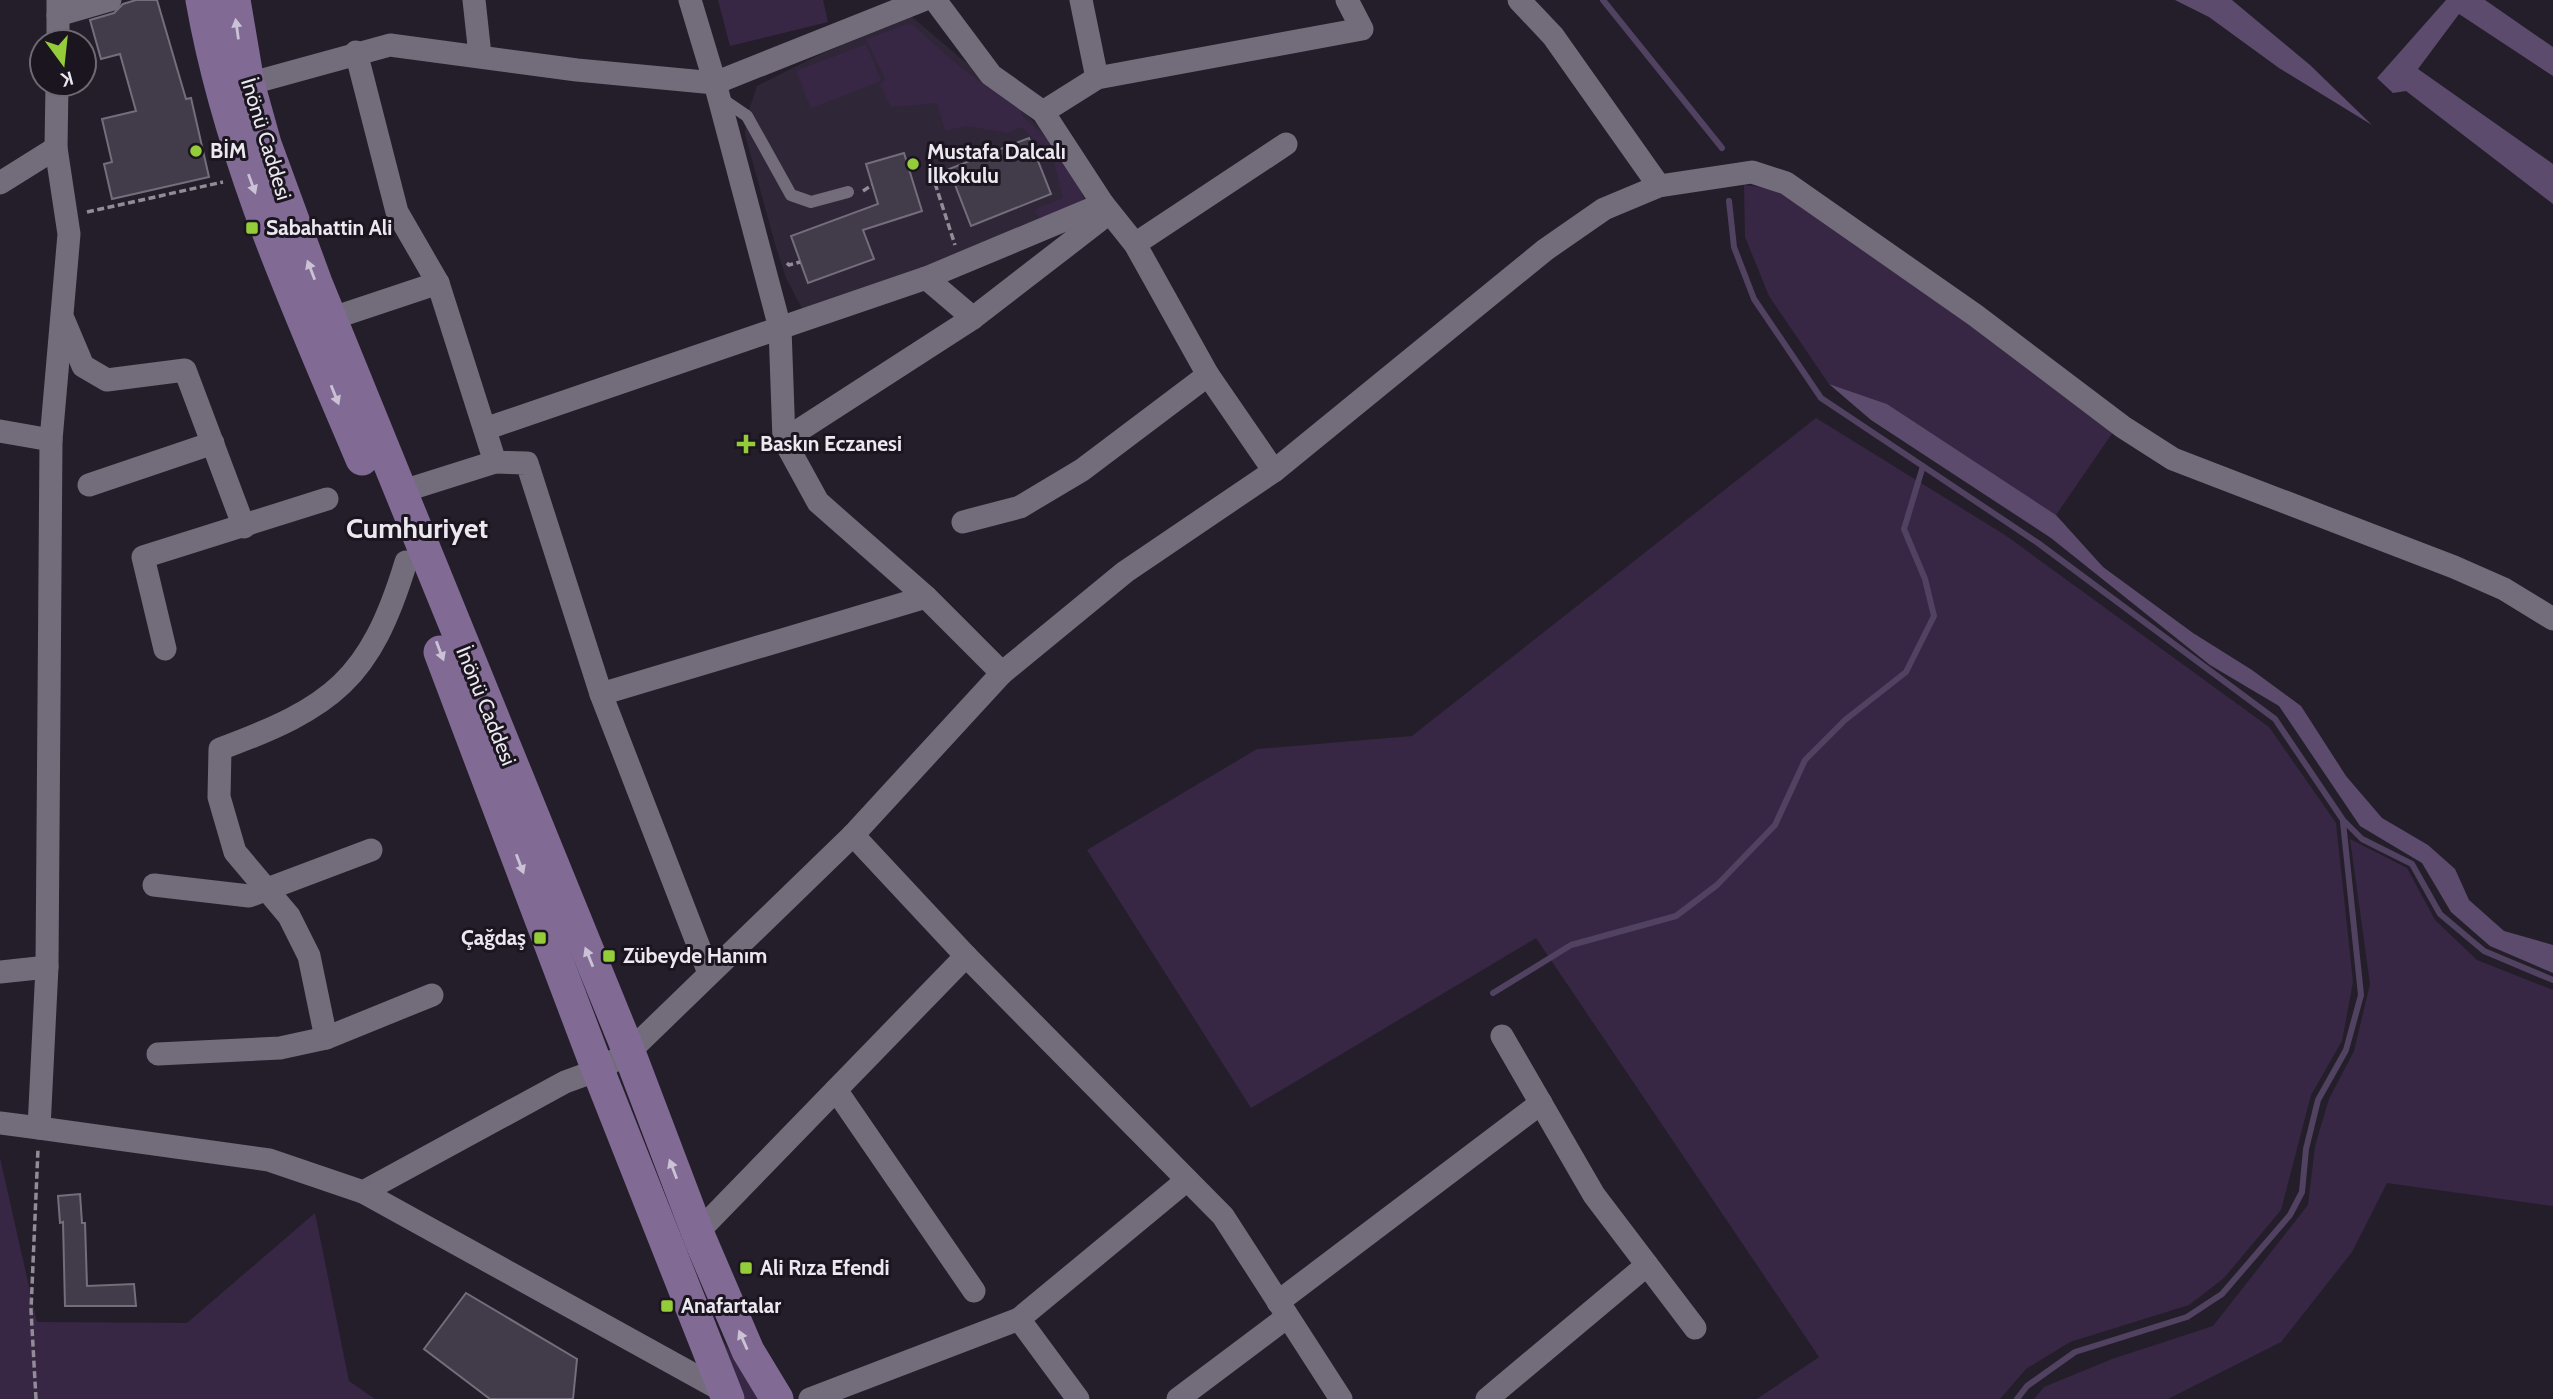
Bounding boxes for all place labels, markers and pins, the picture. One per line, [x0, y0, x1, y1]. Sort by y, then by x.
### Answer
place label: BİM [210, 138, 247, 163]
place label: Mustafa Dalcalı İlkokulu [927, 139, 1066, 188]
marker: BİM [188, 143, 204, 159]
marker: Mustafa Dalcalı İlkokulu [905, 156, 921, 172]
place label: Sabahattin Ali [266, 215, 392, 240]
marker: Sabahattin Ali [244, 220, 260, 236]
place label: Baskın Eczanesi [760, 431, 902, 456]
marker: Baskın Eczanesi [738, 436, 754, 452]
place label: Çağdaş [461, 925, 526, 950]
marker: Çağdaş [532, 930, 548, 946]
place label: Zübeyde Hanım [623, 943, 767, 968]
marker: Zübeyde Hanım [601, 948, 617, 964]
place label: Ali Rıza Efendi [760, 1255, 890, 1280]
marker: Ali Rıza Efendi [738, 1260, 754, 1276]
place label: Anafartalar [681, 1293, 781, 1318]
marker: Anafartalar [659, 1298, 675, 1314]

